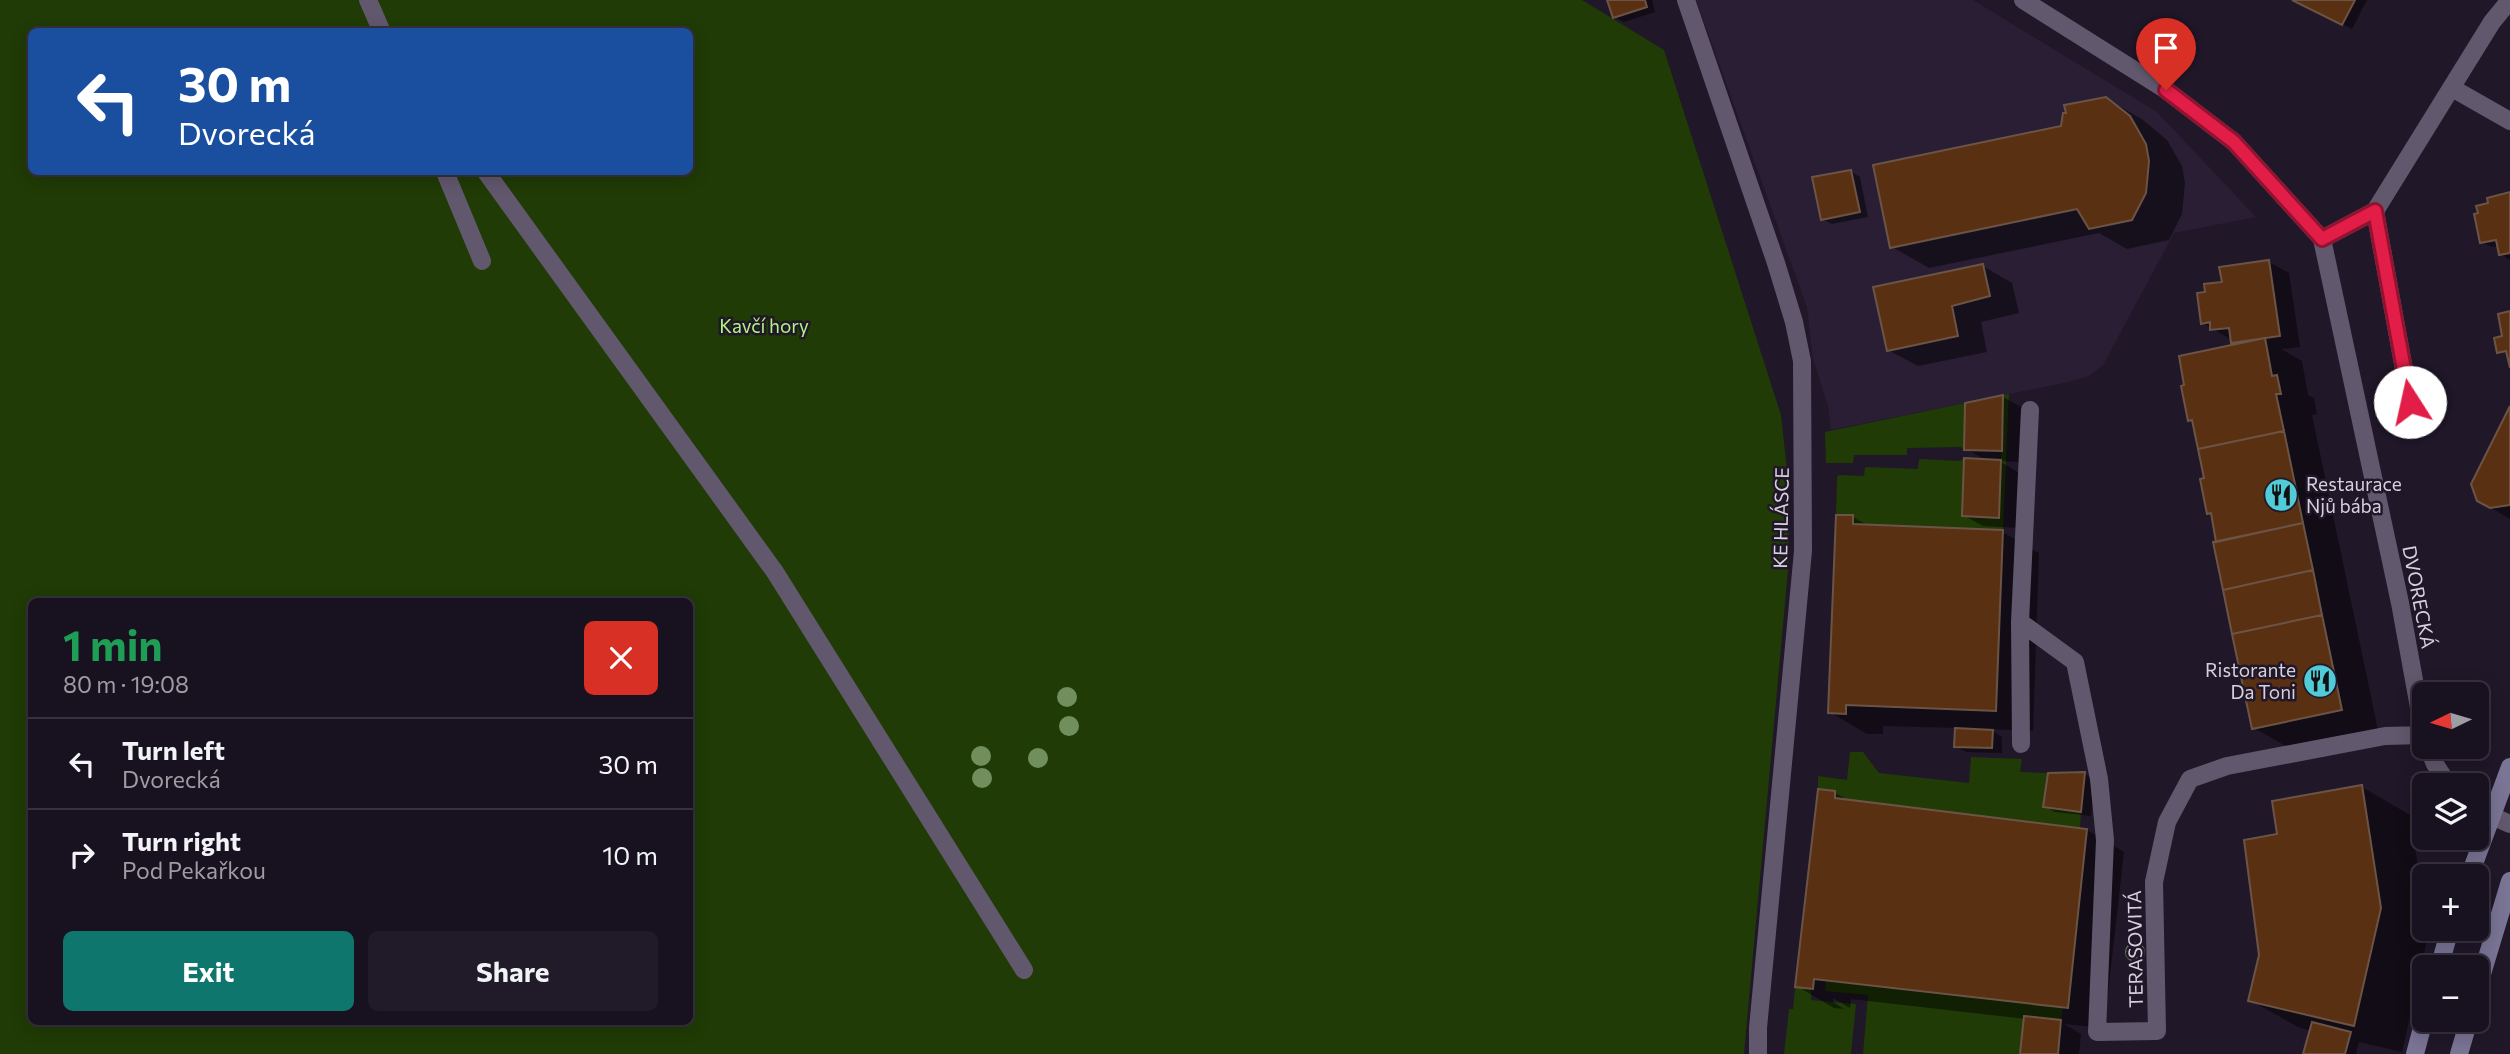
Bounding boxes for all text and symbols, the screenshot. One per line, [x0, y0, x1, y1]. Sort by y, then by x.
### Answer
pin [2136, 18, 2196, 90]
icon: arrive [2147, 29, 2185, 67]
text: 30 m [178, 52, 291, 112]
icon: left [63, 56, 154, 147]
text: Dvorecká [178, 112, 315, 152]
park label: Kavčí hory [719, 314, 809, 337]
position arrow [2373, 365, 2447, 439]
street label: KE HLÁSCE [1768, 467, 1793, 569]
place label: Restaurace Njů bába [2306, 472, 2402, 517]
restaurant icon: Restaurace Njů bába [2262, 476, 2300, 514]
street label: DVORECKÁ [2398, 543, 2441, 650]
text: 1 min [63, 618, 163, 670]
button: close [584, 621, 658, 695]
place label: Ristorante Da Toni [2205, 658, 2296, 703]
restaurant icon: Ristorante Da Toni [2301, 662, 2339, 700]
text: 80 m · 19:08 [63, 670, 189, 698]
north arrow [2412, 682, 2488, 760]
map controls [2412, 682, 2489, 1032]
text: Turn left [122, 734, 225, 765]
icon: left [63, 745, 101, 783]
text: 30 m [599, 748, 658, 779]
text: Dvorecká [122, 765, 221, 793]
button: layers [2412, 773, 2489, 850]
text: Turn right [122, 825, 241, 856]
icon: right [63, 836, 101, 874]
text: 10 m [602, 839, 658, 870]
text: Pod Pekařkou [122, 856, 266, 884]
button: + [2412, 864, 2489, 941]
street label: TERASOVITÁ [2122, 890, 2147, 1008]
button: Exit [63, 931, 354, 1011]
button: Share [368, 931, 658, 1011]
button: − [2412, 955, 2489, 1032]

